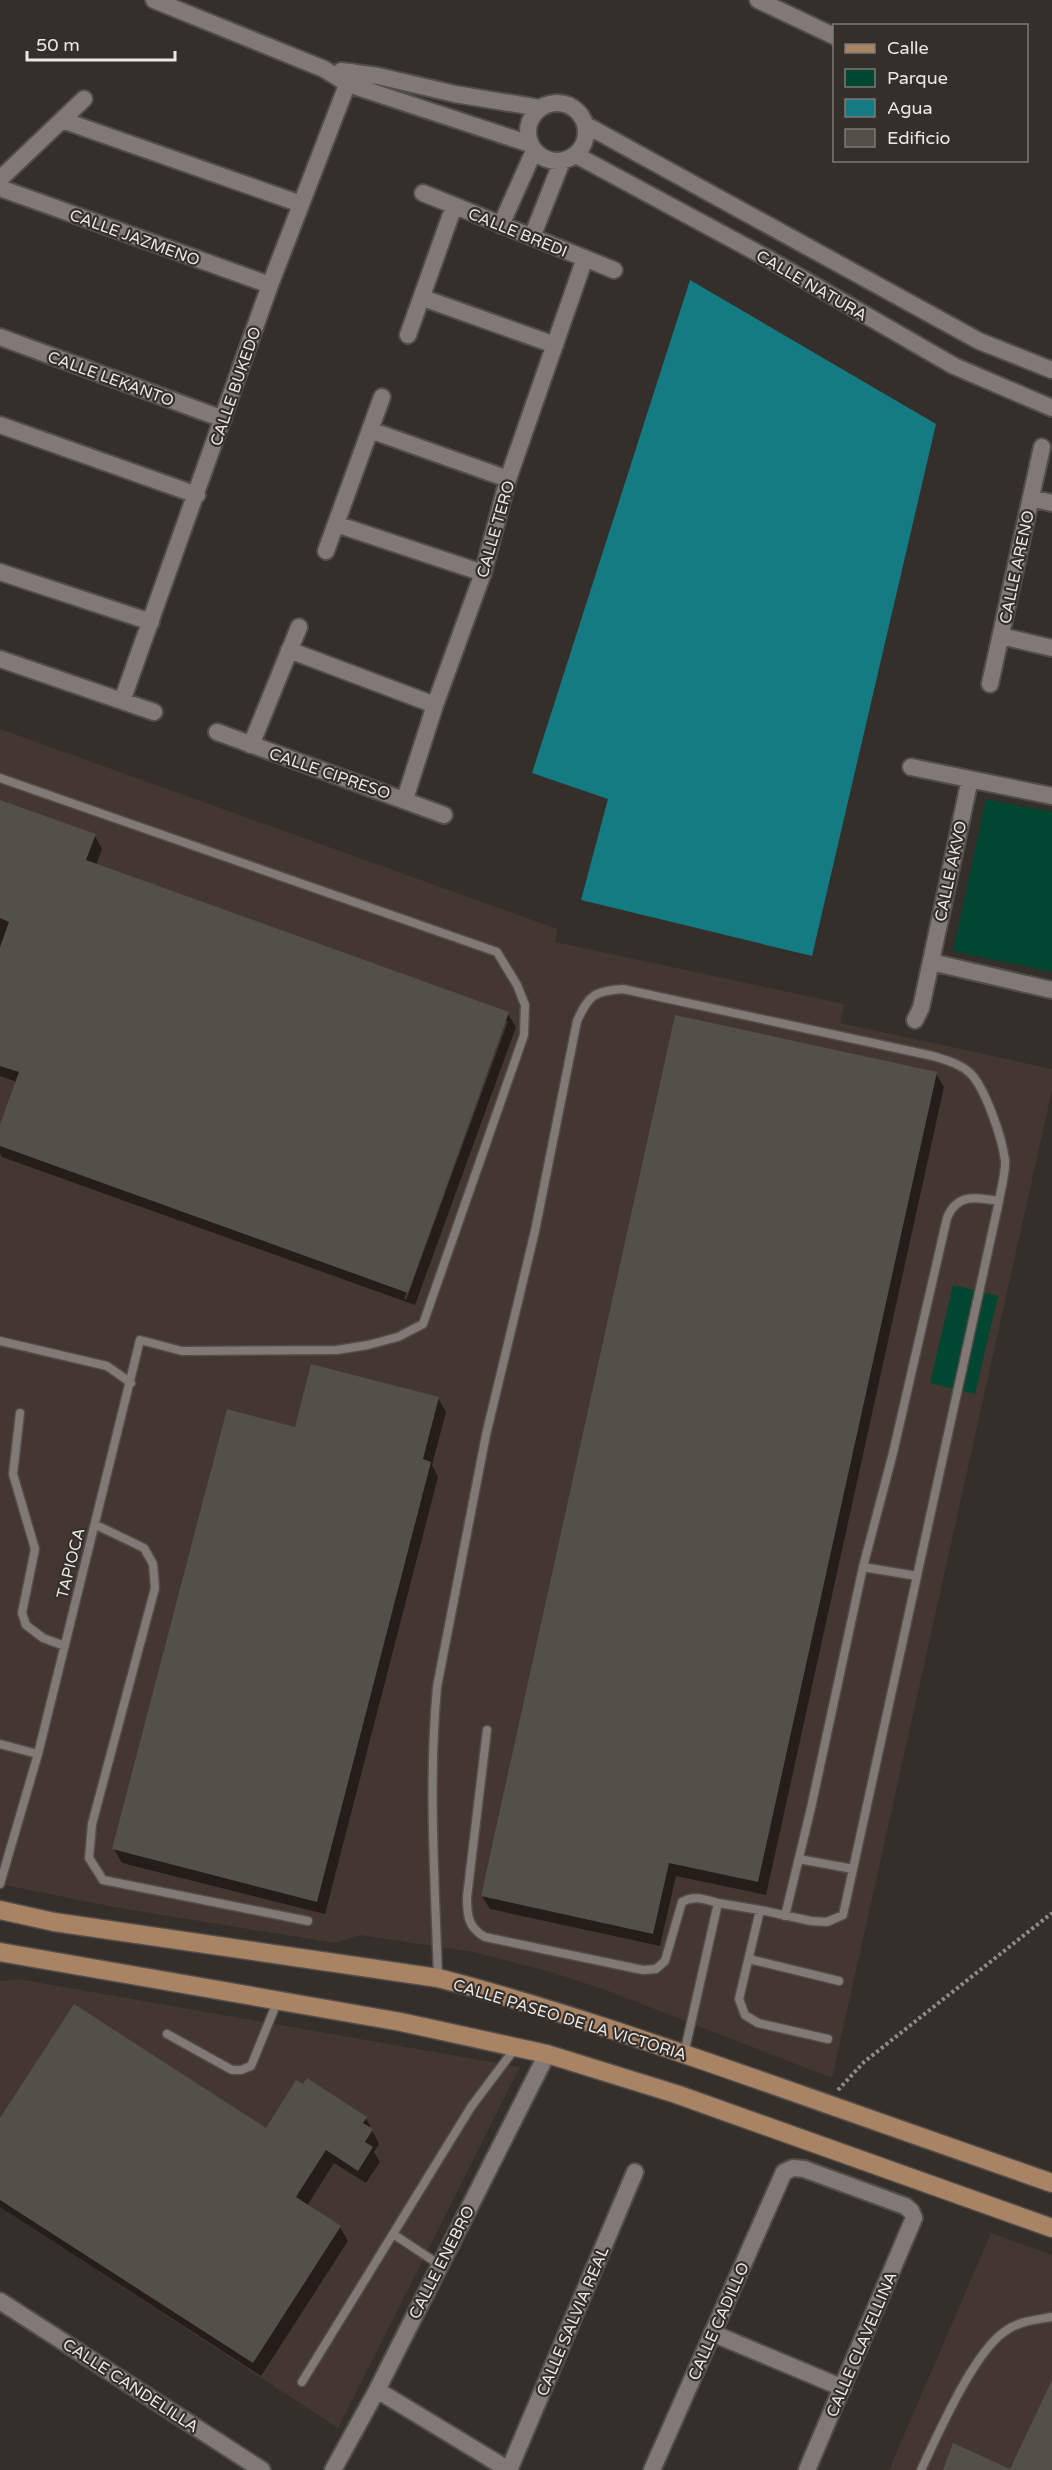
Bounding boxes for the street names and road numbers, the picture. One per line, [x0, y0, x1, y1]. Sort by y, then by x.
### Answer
street label: CALLE BREDI [465, 204, 570, 262]
street label: CALLE JAZMENO [67, 205, 202, 271]
street label: CALLE NATURA [752, 246, 871, 326]
street label: CALLE BUKEDO [206, 324, 266, 449]
street label: CALLE LEKANTO [45, 347, 176, 411]
street label: CALLE TERO [473, 478, 519, 580]
street label: CALLE ARENO [995, 509, 1039, 626]
street label: CALLE CIPRESO [266, 744, 393, 804]
street label: CALLE AKVO [931, 819, 971, 923]
street label: TAPIOCA [53, 1526, 89, 1601]
street label: CALLE PASEO DE LA VICTORIA [450, 1975, 689, 2065]
street label: CALLE ENEBRO [405, 2202, 479, 2323]
street label: CALLE SALVIA REAL [532, 2244, 613, 2399]
street label: CALLE CADILLO [684, 2259, 754, 2383]
street label: CALLE CLAVELLINA [822, 2269, 902, 2420]
street label: CALLE CANDELILLA [59, 2334, 202, 2437]

